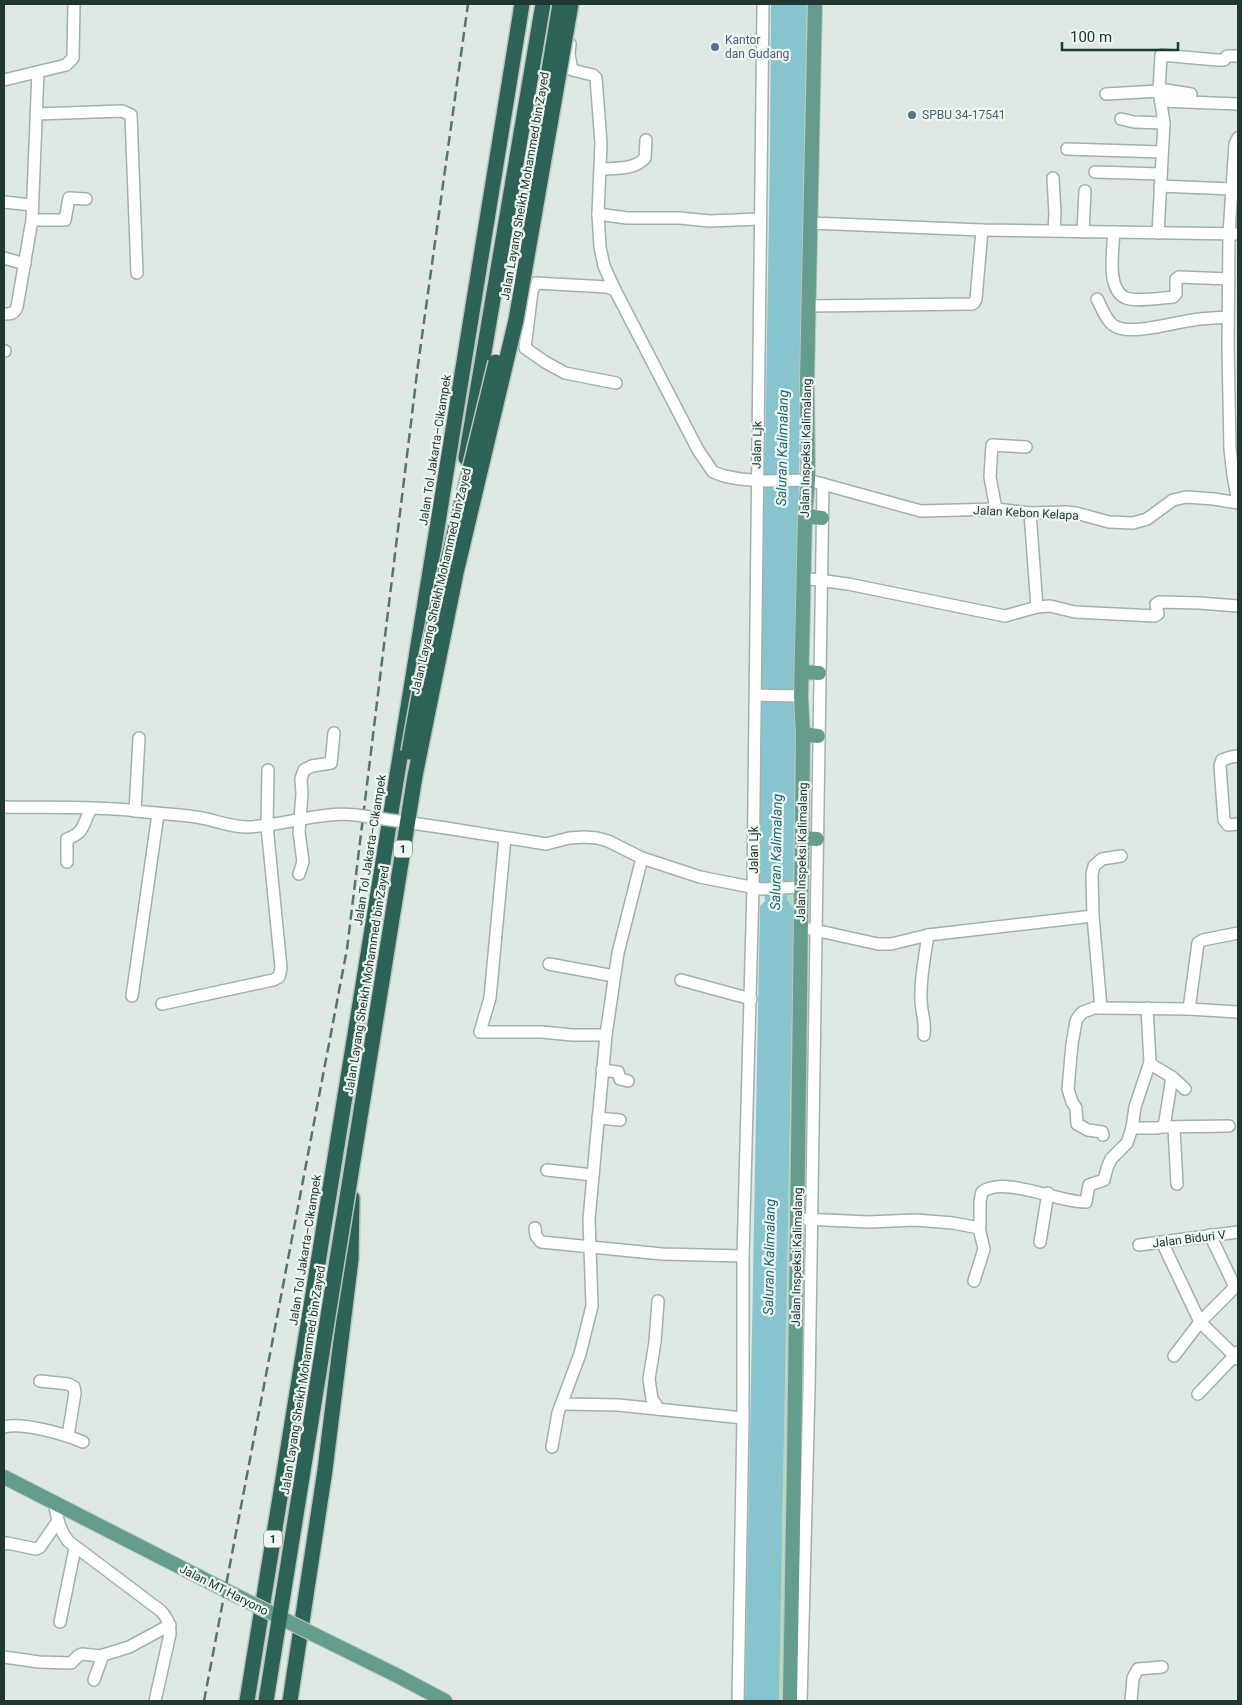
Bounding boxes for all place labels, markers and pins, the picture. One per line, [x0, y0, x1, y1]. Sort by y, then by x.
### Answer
place label: Kantor dan Gudang [725, 33, 789, 61]
marker: Kantor dan Gudang [709, 41, 721, 53]
place label: SPBU 34-17541 [922, 108, 1005, 122]
marker: SPBU 34-17541 [906, 109, 918, 121]

